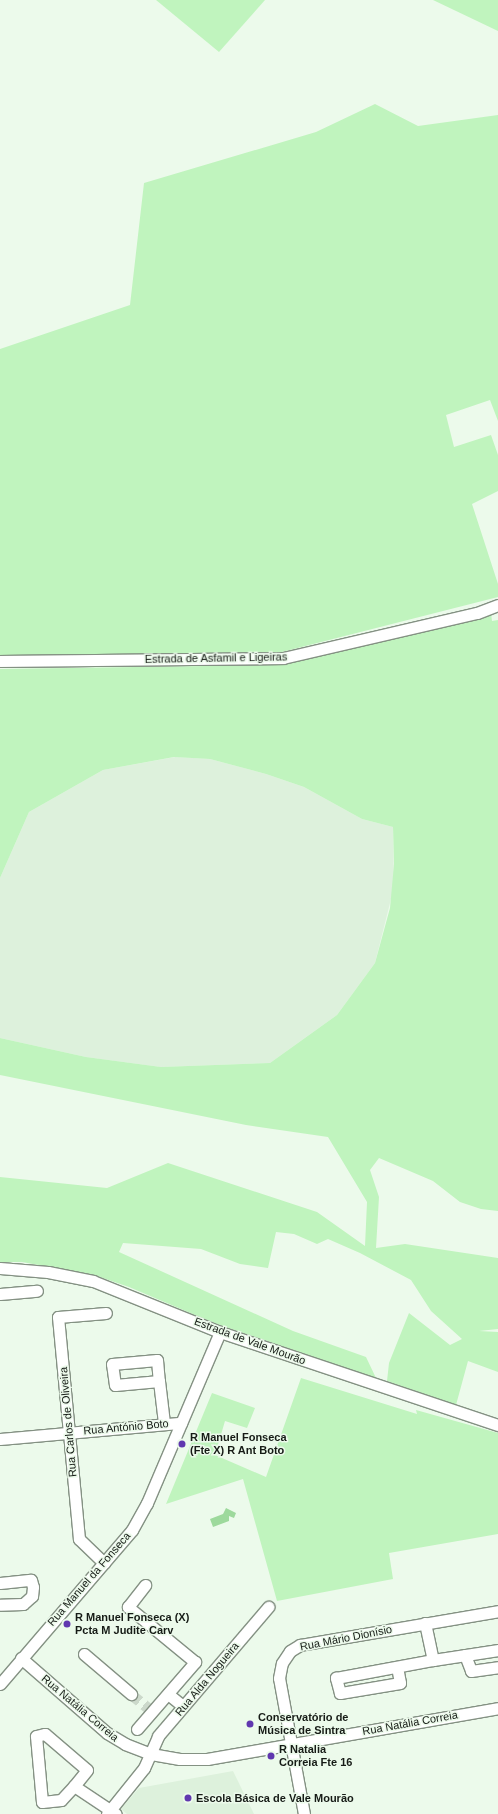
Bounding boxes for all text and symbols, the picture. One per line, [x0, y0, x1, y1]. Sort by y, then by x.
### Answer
street label: Estrada de Asfamil e Ligeiras [144, 650, 288, 666]
street label: Estrada de Vale Mourão [192, 1315, 308, 1367]
street label: Rua Carlos de Oliveira [57, 1366, 79, 1478]
street label: Rua António Boto [82, 1417, 170, 1437]
place label: R Manuel Fonseca (Fte X) R Ant Boto [190, 1431, 287, 1457]
marker: R Manuel Fonseca (Fte X) R Ant Boto [177, 1439, 187, 1449]
street label: Rua Manuel da Fonseca [45, 1529, 133, 1629]
place label: R Manuel Fonseca (X) Pcta M Judite Carv [75, 1611, 189, 1637]
marker: R Manuel Fonseca (X) Pcta M Judite Carv [62, 1619, 72, 1629]
street label: Rua Mário Dionísio [299, 1623, 393, 1653]
street label: Rua Alda Nogueira [172, 1639, 242, 1719]
street label: Rua Natália Correia [39, 1672, 121, 1744]
street label: Rua Natália Correia [361, 1708, 459, 1738]
place label: Conservatório de Música de Sintra [258, 1711, 348, 1737]
marker: Conservatório de Música de Sintra [245, 1719, 255, 1729]
place label: R Natalia Correia Fte 16 [279, 1743, 352, 1769]
marker: R Natalia Correia Fte 16 [266, 1751, 276, 1761]
place label: Escola Básica de Vale Mourão [196, 1791, 354, 1805]
marker: Escola Básica de Vale Mourão [183, 1793, 193, 1803]

